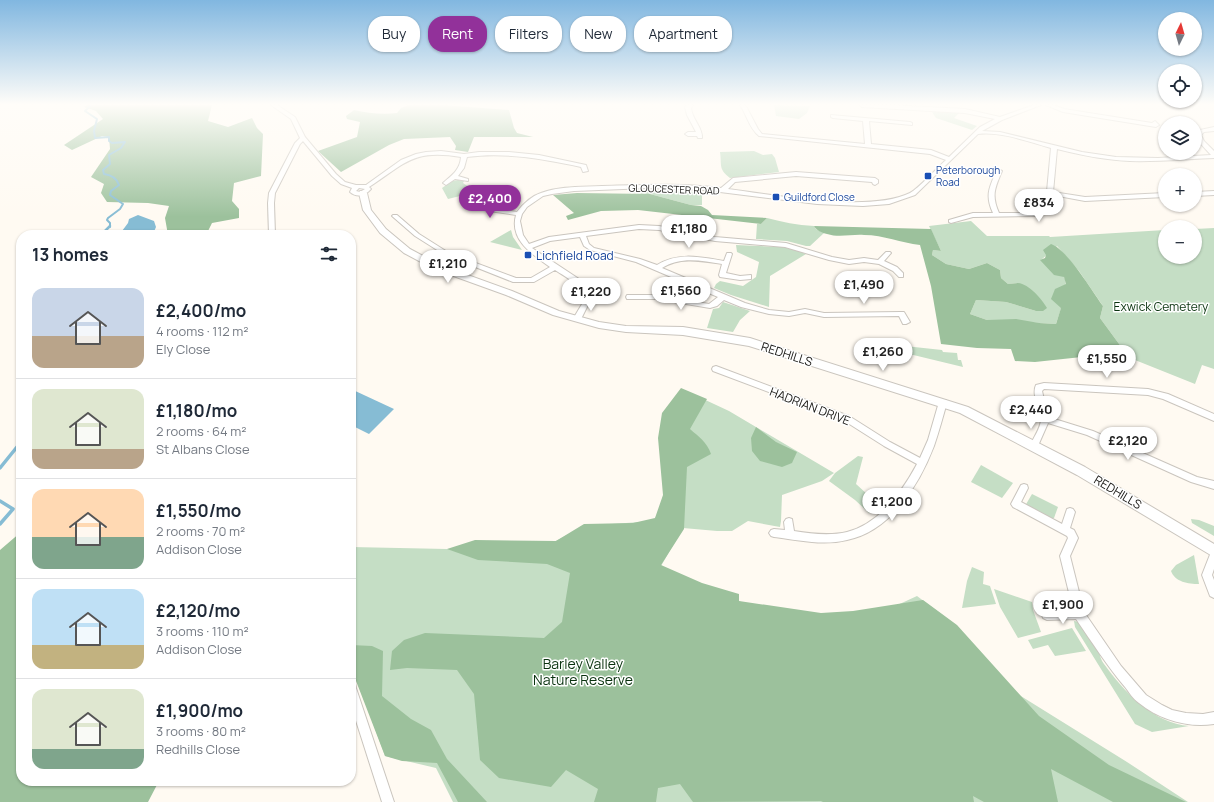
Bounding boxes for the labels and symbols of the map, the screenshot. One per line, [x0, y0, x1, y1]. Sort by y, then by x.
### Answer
north arrow [1158, 12, 1202, 56]
place label: Peterborough Road [936, 163, 1000, 189]
marker: Peterborough Road [923, 171, 933, 181]
street label: GLOUCESTER ROAD [628, 180, 720, 198]
pin: £2,400 [457, 185, 523, 219]
pin: £834 [1015, 189, 1063, 223]
place label: Guildford Close [784, 190, 855, 204]
marker: Guildford Close [771, 192, 781, 202]
pin: £1,180 [656, 215, 722, 249]
place label: Lichfield Road [536, 247, 614, 264]
pin: £1,210 [415, 250, 481, 284]
marker: Lichfield Road [523, 250, 533, 260]
pin: £1,490 [831, 271, 897, 305]
pin: £1,560 [648, 277, 714, 311]
pin: £1,220 [558, 278, 624, 312]
park label: Exwick Cemetery [1114, 298, 1209, 315]
street label: REDHILLS [759, 338, 815, 370]
pin: £1,260 [850, 338, 916, 372]
pin: £1,550 [1074, 345, 1140, 379]
street label: HADRIAN DRIVE [767, 383, 853, 429]
pin: £2,440 [998, 396, 1064, 430]
pin: £2,120 [1095, 427, 1161, 461]
street label: REDHILLS [1091, 471, 1145, 513]
pin: £1,200 [859, 488, 925, 522]
pin: £1,900 [1030, 591, 1096, 625]
park label: Barley Valley Nature Reserve [533, 654, 633, 689]

